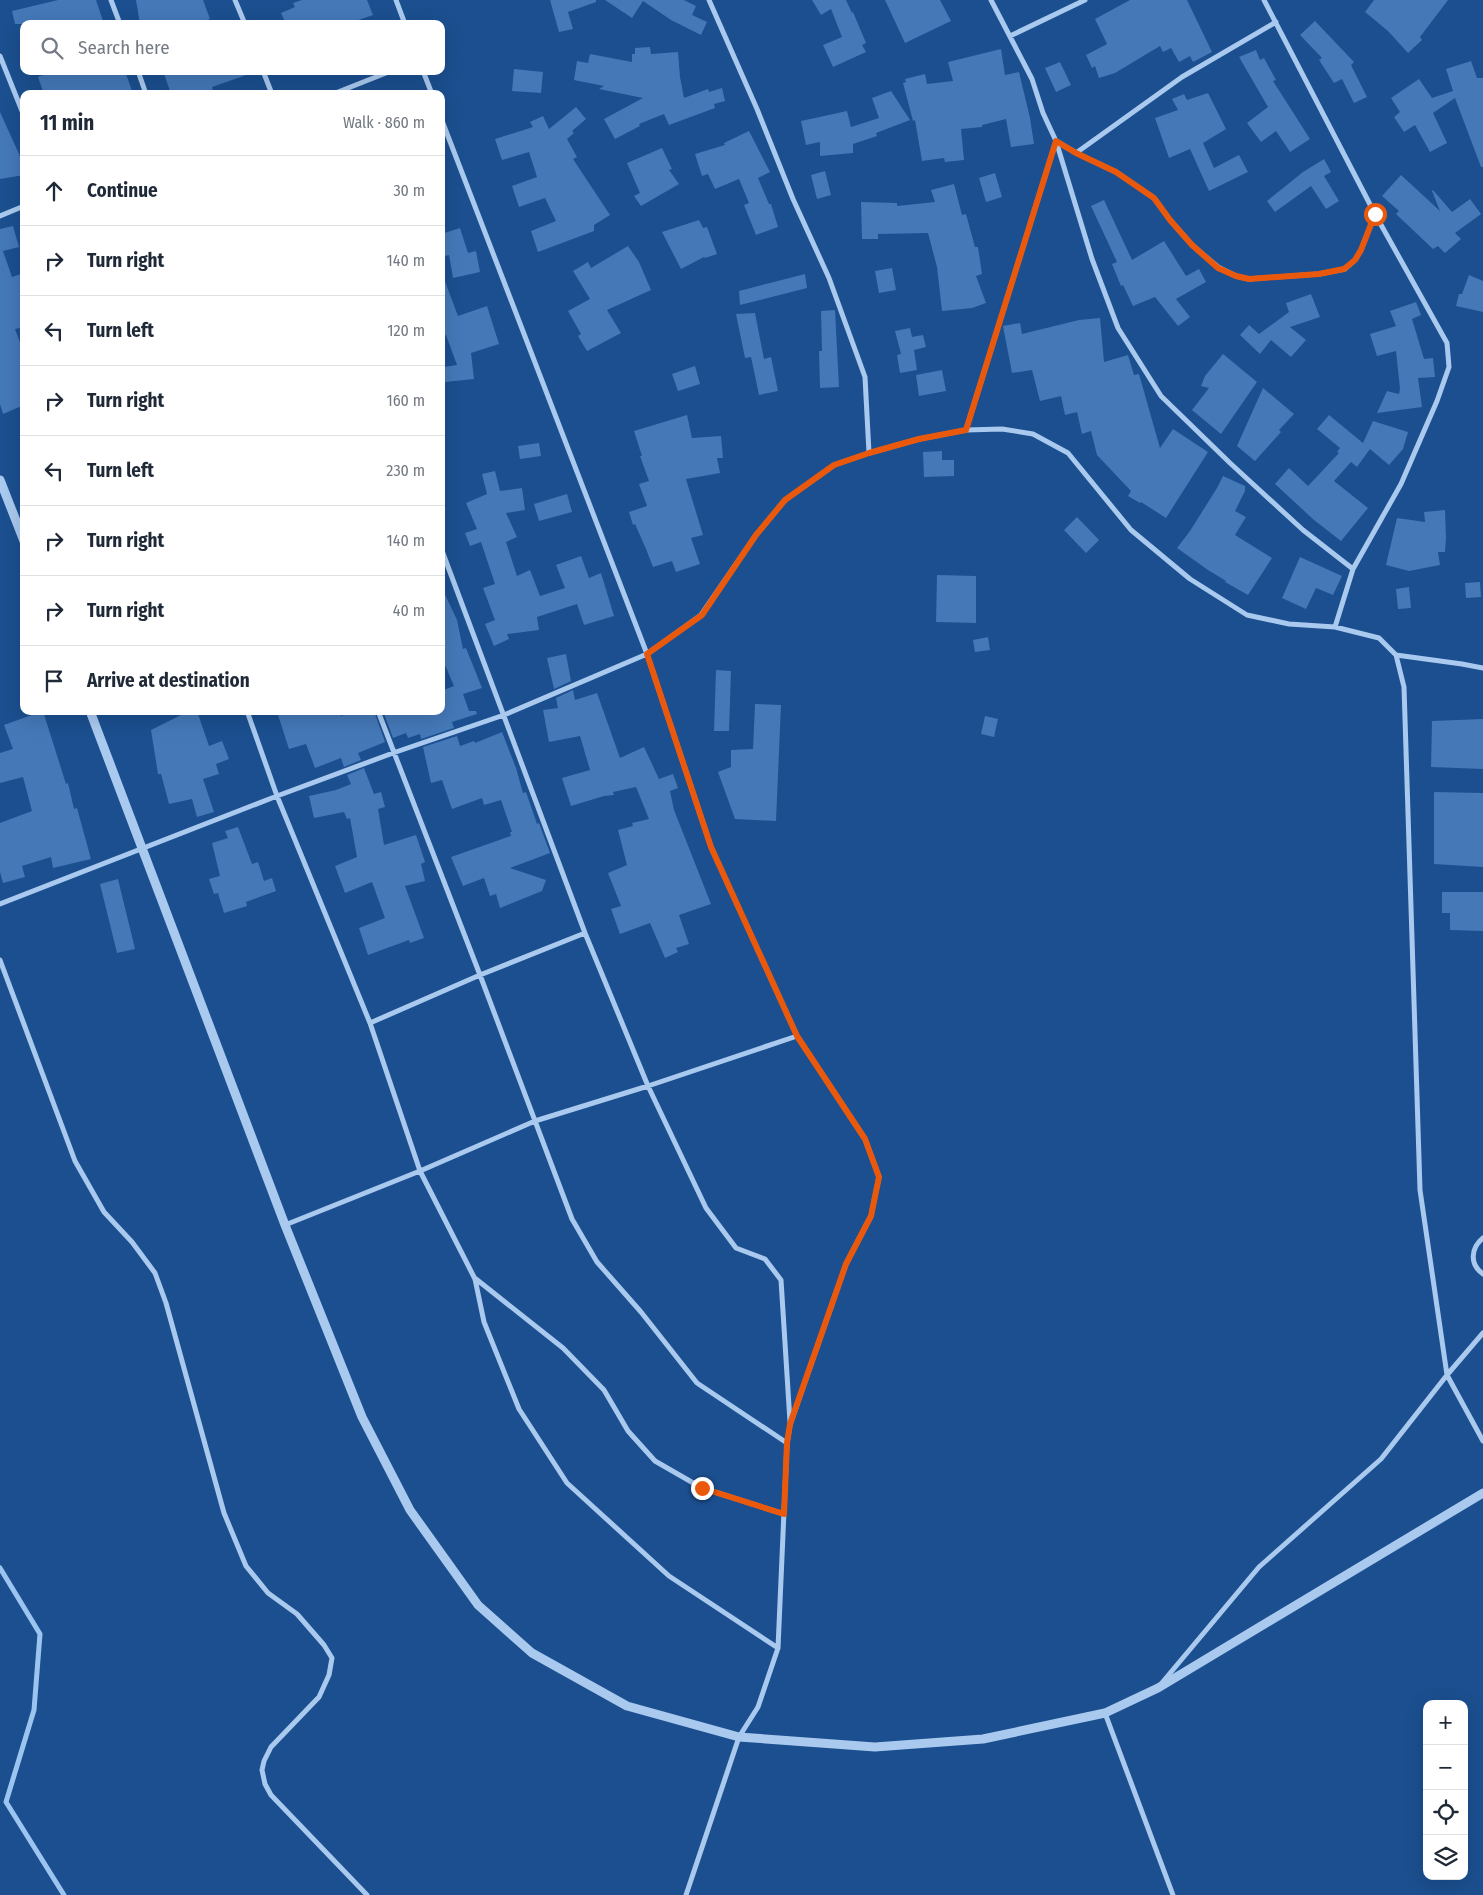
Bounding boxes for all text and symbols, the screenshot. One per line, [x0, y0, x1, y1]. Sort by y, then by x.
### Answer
search box [20, 20, 445, 75]
icon: search [38, 34, 66, 62]
text: Search here [78, 36, 170, 59]
text: 11 min [40, 110, 94, 136]
text: Walk · 860 m [343, 113, 425, 132]
icon: ahead [40, 177, 68, 205]
text: Continue [87, 179, 158, 202]
text: 30 m [393, 181, 425, 200]
route start [1364, 203, 1387, 226]
icon: right [40, 247, 68, 275]
text: Turn right [87, 249, 164, 272]
text: 140 m [387, 251, 425, 270]
icon: left [40, 317, 68, 345]
text: Turn left [87, 319, 154, 342]
text: 120 m [387, 321, 425, 340]
icon: right [40, 387, 68, 415]
text: Turn right [87, 389, 164, 412]
text: 160 m [386, 391, 425, 410]
icon: left [40, 457, 68, 485]
text: Turn left [87, 459, 154, 482]
text: 230 m [386, 461, 425, 480]
icon: right [40, 527, 68, 555]
text: Turn right [87, 529, 164, 552]
text: 140 m [387, 531, 425, 550]
icon: right [40, 597, 68, 625]
text: Turn right [87, 599, 164, 622]
text: 40 m [393, 601, 425, 620]
icon: arrive [40, 667, 68, 695]
text: Arrive at destination [87, 669, 250, 692]
route end [691, 1477, 714, 1500]
map controls [1423, 1700, 1468, 1880]
button: + [1423, 1700, 1468, 1745]
button: − [1423, 1745, 1468, 1790]
button: locate [1423, 1790, 1468, 1835]
button: layers [1423, 1835, 1468, 1880]

